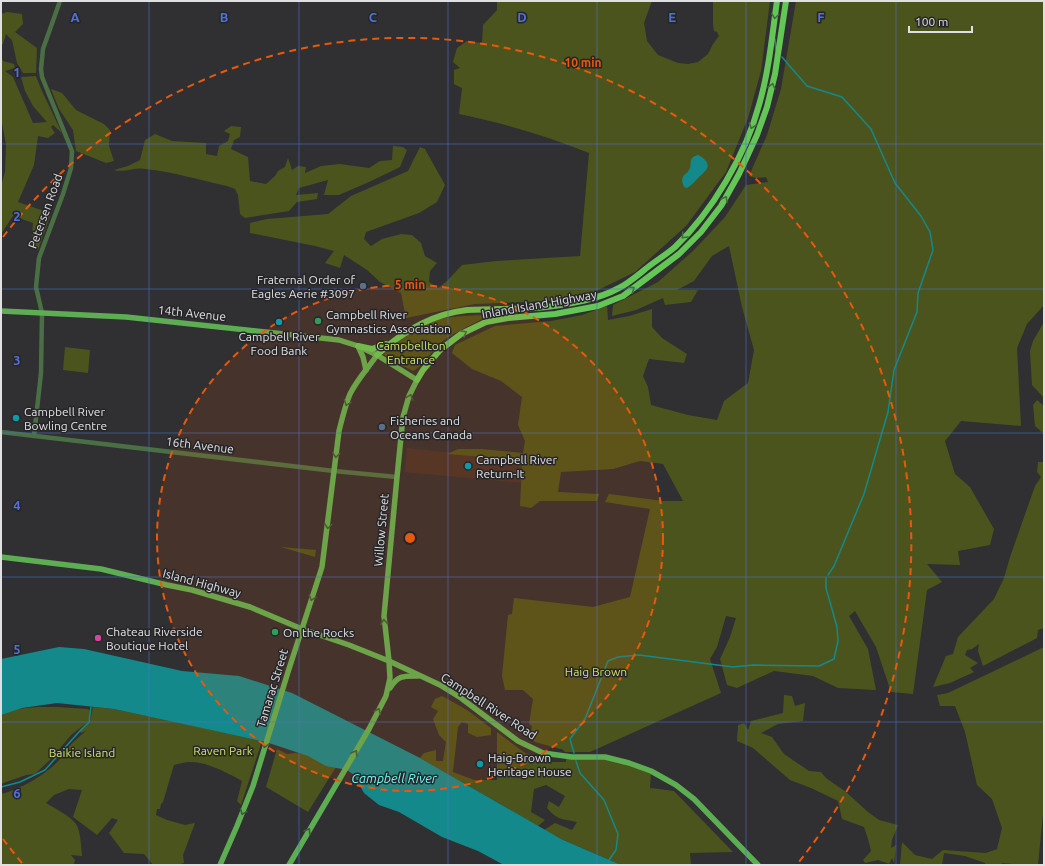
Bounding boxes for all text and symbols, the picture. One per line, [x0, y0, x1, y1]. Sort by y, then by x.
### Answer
scale bar [909, 8, 972, 34]
text: A [70, 10, 80, 24]
text: B [220, 10, 229, 24]
text: C [369, 10, 378, 24]
text: D [517, 10, 527, 24]
text: E [668, 10, 676, 24]
text: F [817, 10, 825, 24]
one-way arrow [771, 13, 780, 20]
text: 100 m [915, 15, 948, 28]
text: 10 min [564, 56, 602, 69]
text: 1 [13, 65, 21, 79]
one-way arrow [768, 82, 776, 89]
one-way arrow [748, 122, 757, 129]
street label: Petersen Road [25, 172, 65, 250]
one-way arrow [720, 196, 727, 204]
text: 2 [13, 209, 21, 223]
one-way arrow [682, 231, 689, 239]
place label: Fraternal Order of Eagles Aerie #3097 [251, 273, 355, 300]
text: 5 min [395, 278, 425, 291]
marker: Fraternal Order of Eagles Aerie #3097 [358, 281, 368, 291]
street label: Inland Island Highway [481, 287, 598, 321]
one-way arrow [628, 287, 635, 294]
street label: 14th Avenue [157, 303, 227, 323]
place label: Campbell River Gymnastics Association [326, 308, 451, 335]
marker: Campbell River Gymnastics Association [313, 316, 323, 326]
marker: Campbell River Food Bank [274, 317, 284, 327]
place label: Campbell River Food Bank [239, 330, 320, 357]
one-way arrow [460, 330, 467, 337]
park label: Campbellton Entrance [376, 339, 446, 366]
text: 3 [13, 353, 21, 367]
one-way arrow [405, 393, 413, 400]
one-way arrow [344, 399, 352, 406]
place label: Campbell River Bowling Centre [24, 405, 107, 432]
marker: Campbell River Bowling Centre [11, 413, 21, 423]
place label: Fisheries and Oceans Canada [390, 414, 472, 441]
marker: Fisheries and Oceans Canada [377, 422, 387, 432]
street label: 16th Avenue [165, 434, 235, 456]
one-way arrow [332, 452, 341, 458]
place label: Campbell River Return-It [476, 453, 557, 480]
marker: Campbell River Return-It [463, 461, 473, 471]
street label: Willow Street [371, 493, 391, 567]
text: 4 [13, 498, 21, 512]
one-way arrow [323, 523, 332, 529]
centre of rings [403, 531, 417, 545]
street label: Island Highway [161, 566, 243, 600]
one-way arrow [308, 595, 317, 602]
one-way arrow [380, 619, 389, 625]
place label: Chateau Riverside Boutique Hotel [106, 625, 203, 652]
place label: On the Rocks [283, 626, 354, 639]
marker: On the Rocks [270, 627, 280, 637]
marker: Chateau Riverside Boutique Hotel [93, 633, 103, 643]
text: 5 [13, 642, 21, 656]
street label: Tamarac Street [254, 647, 290, 729]
park label: Haig Brown [565, 665, 627, 678]
street label: Campbell River Road [439, 670, 539, 742]
one-way arrow [373, 708, 381, 716]
one-way arrow [261, 741, 270, 748]
park label: Raven Park [193, 744, 253, 757]
park label: Baikie Island [49, 746, 115, 759]
one-way arrow [350, 750, 358, 757]
place label: Haig-Brown Heritage House [488, 751, 572, 778]
marker: Haig-Brown Heritage House [475, 759, 485, 769]
water label: Campbell River [351, 771, 438, 785]
text: 6 [13, 786, 21, 800]
one-way arrow [239, 808, 247, 815]
one-way arrow [304, 828, 311, 835]

